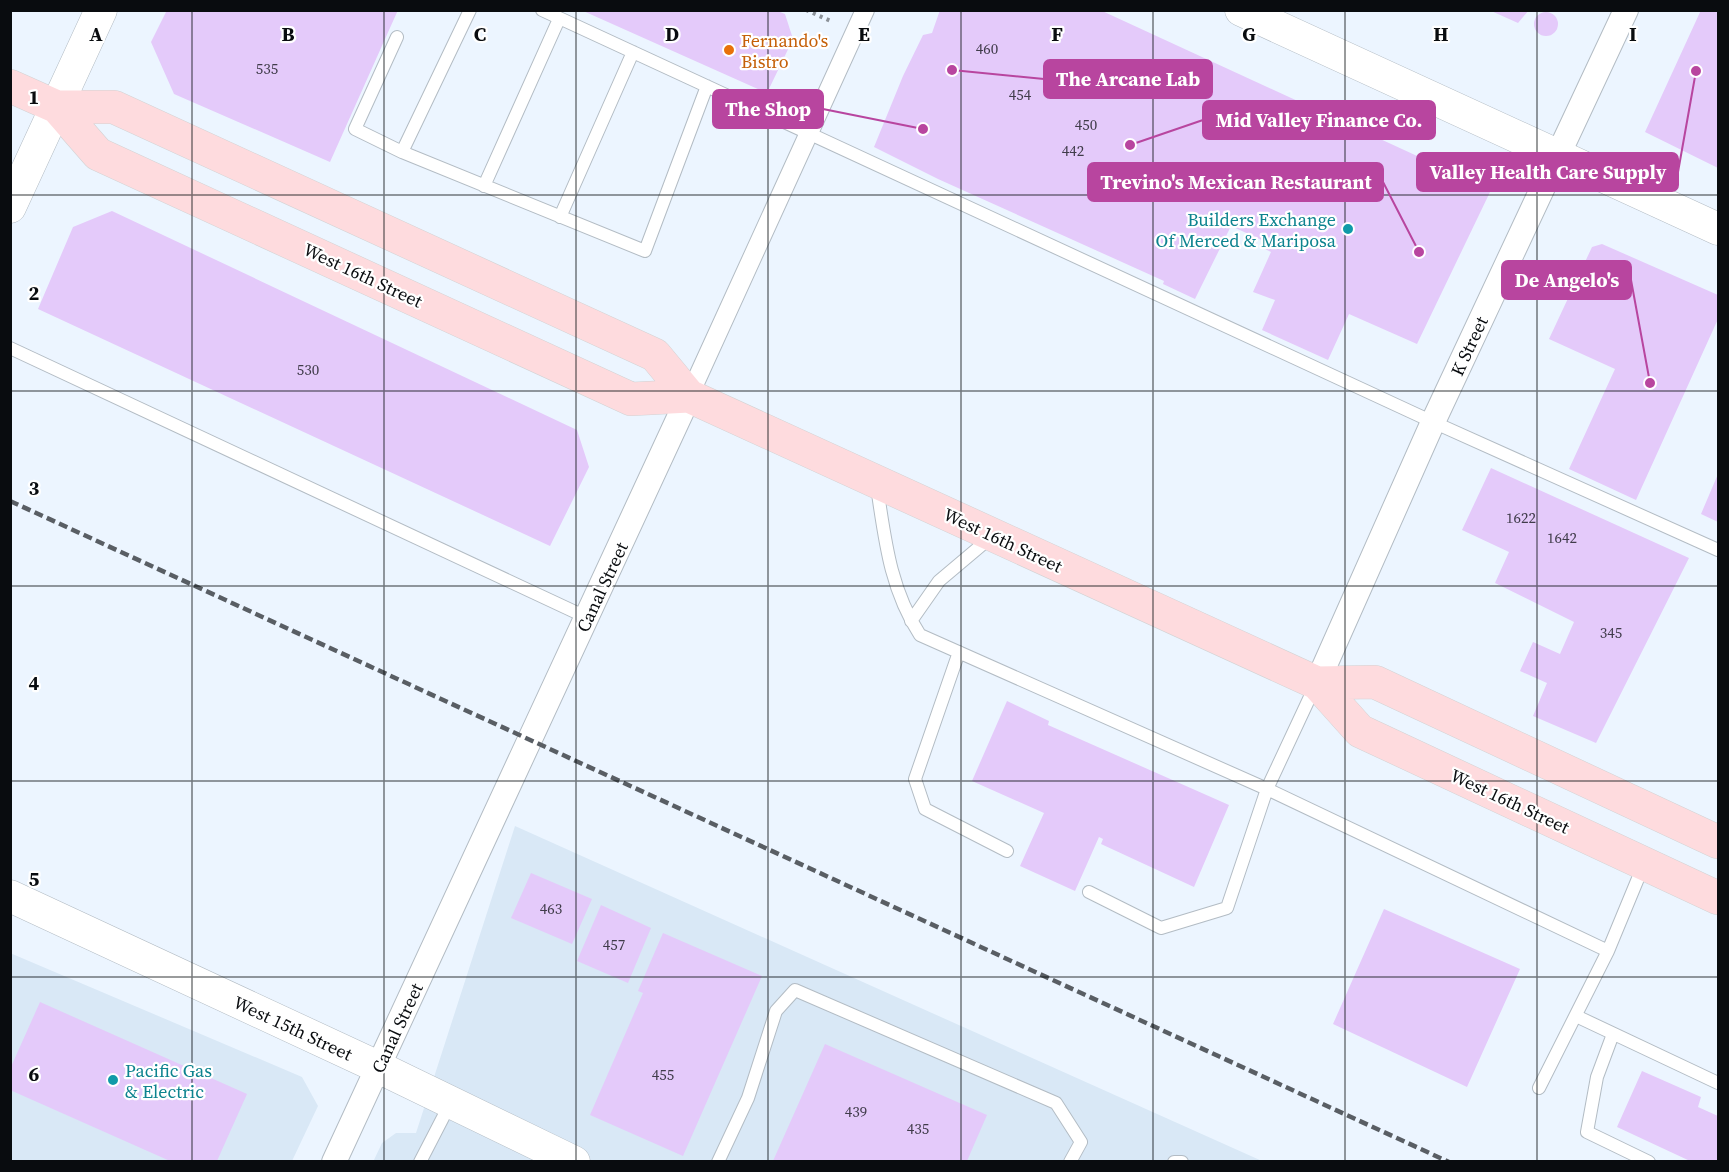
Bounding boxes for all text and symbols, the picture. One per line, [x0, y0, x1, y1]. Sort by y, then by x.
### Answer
text: A [89, 20, 103, 48]
text: B [281, 20, 295, 48]
text: C [474, 20, 486, 48]
text: D [665, 20, 679, 48]
text: E [858, 20, 870, 48]
text: F [1051, 20, 1063, 48]
text: G [1242, 20, 1256, 48]
text: H [1433, 20, 1449, 48]
text: I [1629, 20, 1637, 48]
place label: Fernando's Bistro [741, 28, 828, 74]
house number: 460 [976, 38, 998, 59]
marker: Fernando's Bistro [722, 43, 736, 57]
house number: 535 [256, 58, 278, 79]
callout: The Arcane Lab [1044, 60, 1212, 98]
text: The Arcane Lab [1056, 65, 1200, 93]
text: 1 [29, 83, 39, 111]
house number: 454 [1009, 84, 1032, 105]
callout: The Shop [713, 90, 823, 128]
text: The Shop [725, 95, 811, 123]
callout: Mid Valley Finance Co. [1203, 101, 1435, 139]
text: Mid Valley Finance Co. [1215, 106, 1423, 134]
house number: 450 [1075, 114, 1097, 135]
house number: 442 [1062, 140, 1084, 161]
callout: Valley Health Care Supply [1417, 153, 1678, 191]
text: Valley Health Care Supply [1430, 158, 1667, 186]
callout: Trevino's Mexican Restaurant [1088, 163, 1383, 201]
text: Trevino's Mexican Restaurant [1100, 168, 1373, 196]
place label: Builders Exchange Of Merced & Mariposa [1156, 207, 1337, 253]
marker: Builders Exchange Of Merced & Mariposa [1341, 222, 1355, 236]
street label: West 16th Street [300, 237, 427, 314]
callout: De Angelo's [1502, 261, 1631, 299]
text: De Angelo's [1515, 266, 1619, 294]
text: 2 [29, 279, 40, 307]
street label: K Street [1444, 312, 1494, 380]
house number: 530 [297, 359, 319, 380]
text: 3 [29, 474, 40, 502]
street label: West 16th Street [940, 502, 1067, 579]
house number: 1622 [1506, 507, 1536, 528]
house number: 1642 [1547, 527, 1577, 548]
street label: Canal Street [570, 538, 634, 636]
house number: 345 [1600, 622, 1622, 643]
text: 4 [29, 669, 40, 697]
street label: West 16th Street [1447, 763, 1574, 840]
text: 5 [29, 865, 40, 893]
house number: 463 [540, 898, 562, 919]
house number: 457 [603, 934, 625, 955]
street label: Canal Street [365, 979, 429, 1077]
street label: West 15th Street [230, 990, 357, 1067]
place label: Pacific Gas & Electric [125, 1058, 212, 1104]
text: 6 [29, 1060, 40, 1088]
house number: 455 [652, 1064, 674, 1085]
marker: Pacific Gas & Electric [106, 1073, 120, 1087]
house number: 439 [845, 1101, 867, 1122]
house number: 435 [907, 1118, 929, 1139]

